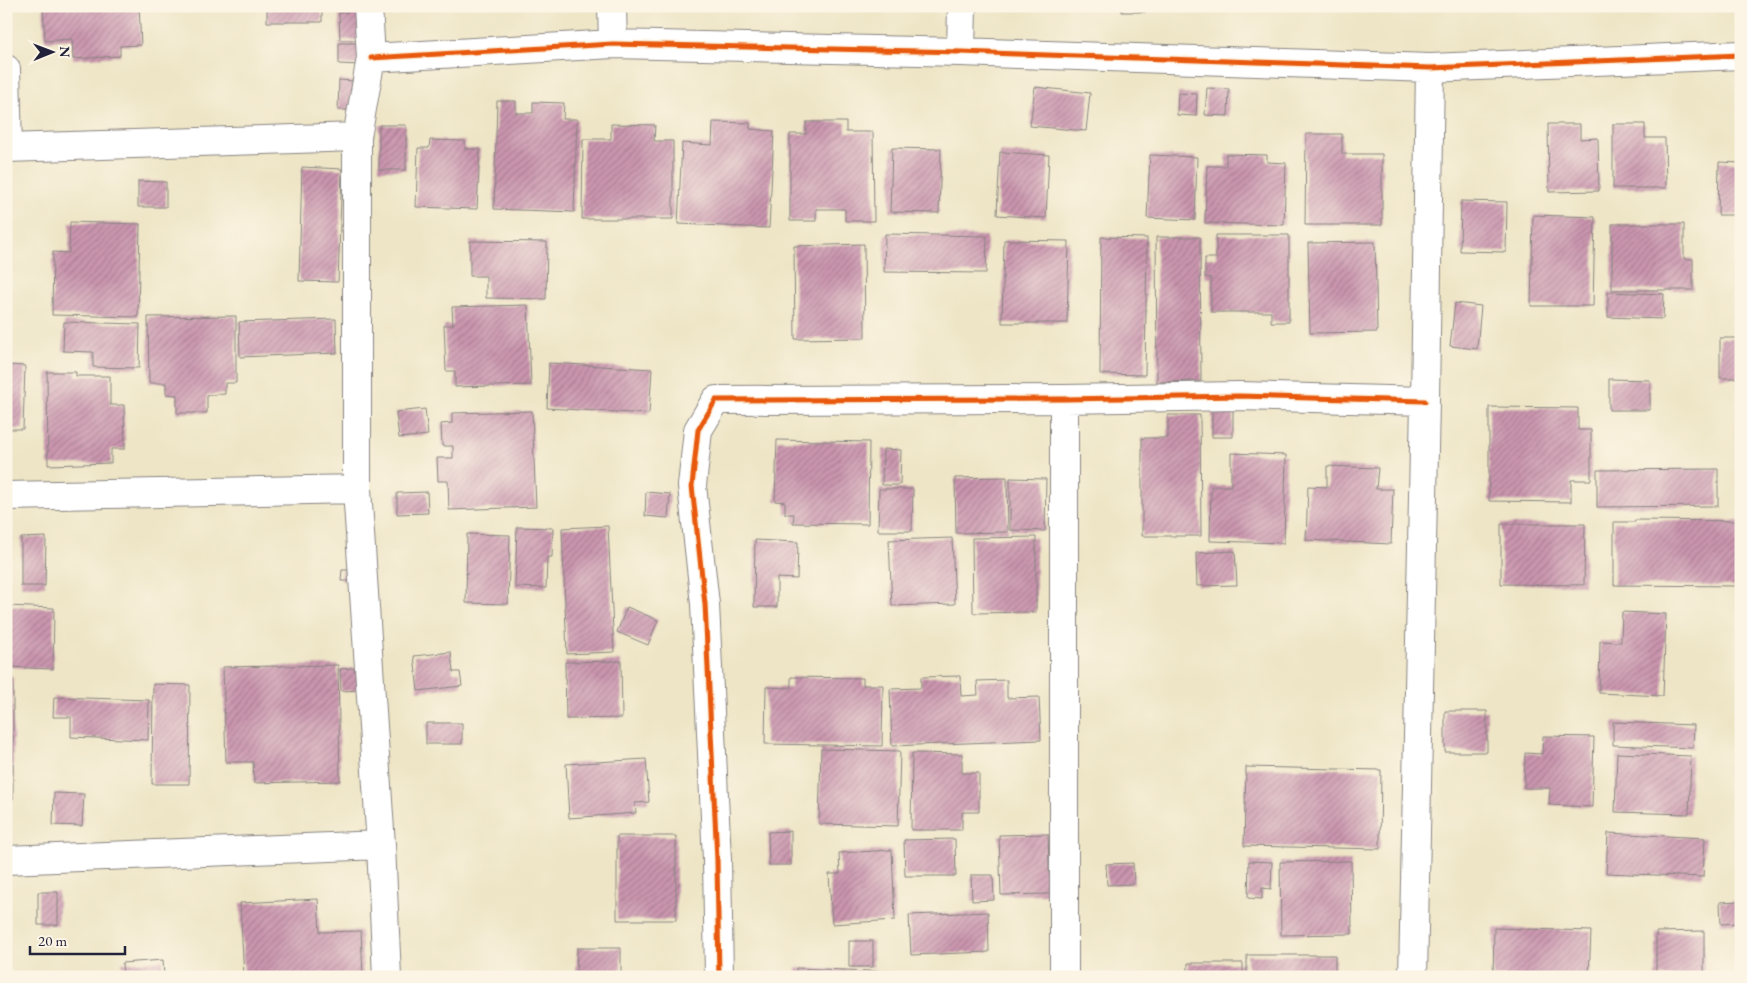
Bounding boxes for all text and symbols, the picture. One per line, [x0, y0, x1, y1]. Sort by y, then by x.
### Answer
north arrow [28, 28, 78, 78]
text: N [56, 46, 74, 58]
scale bar [30, 923, 125, 955]
text: 20 m [38, 931, 67, 950]

